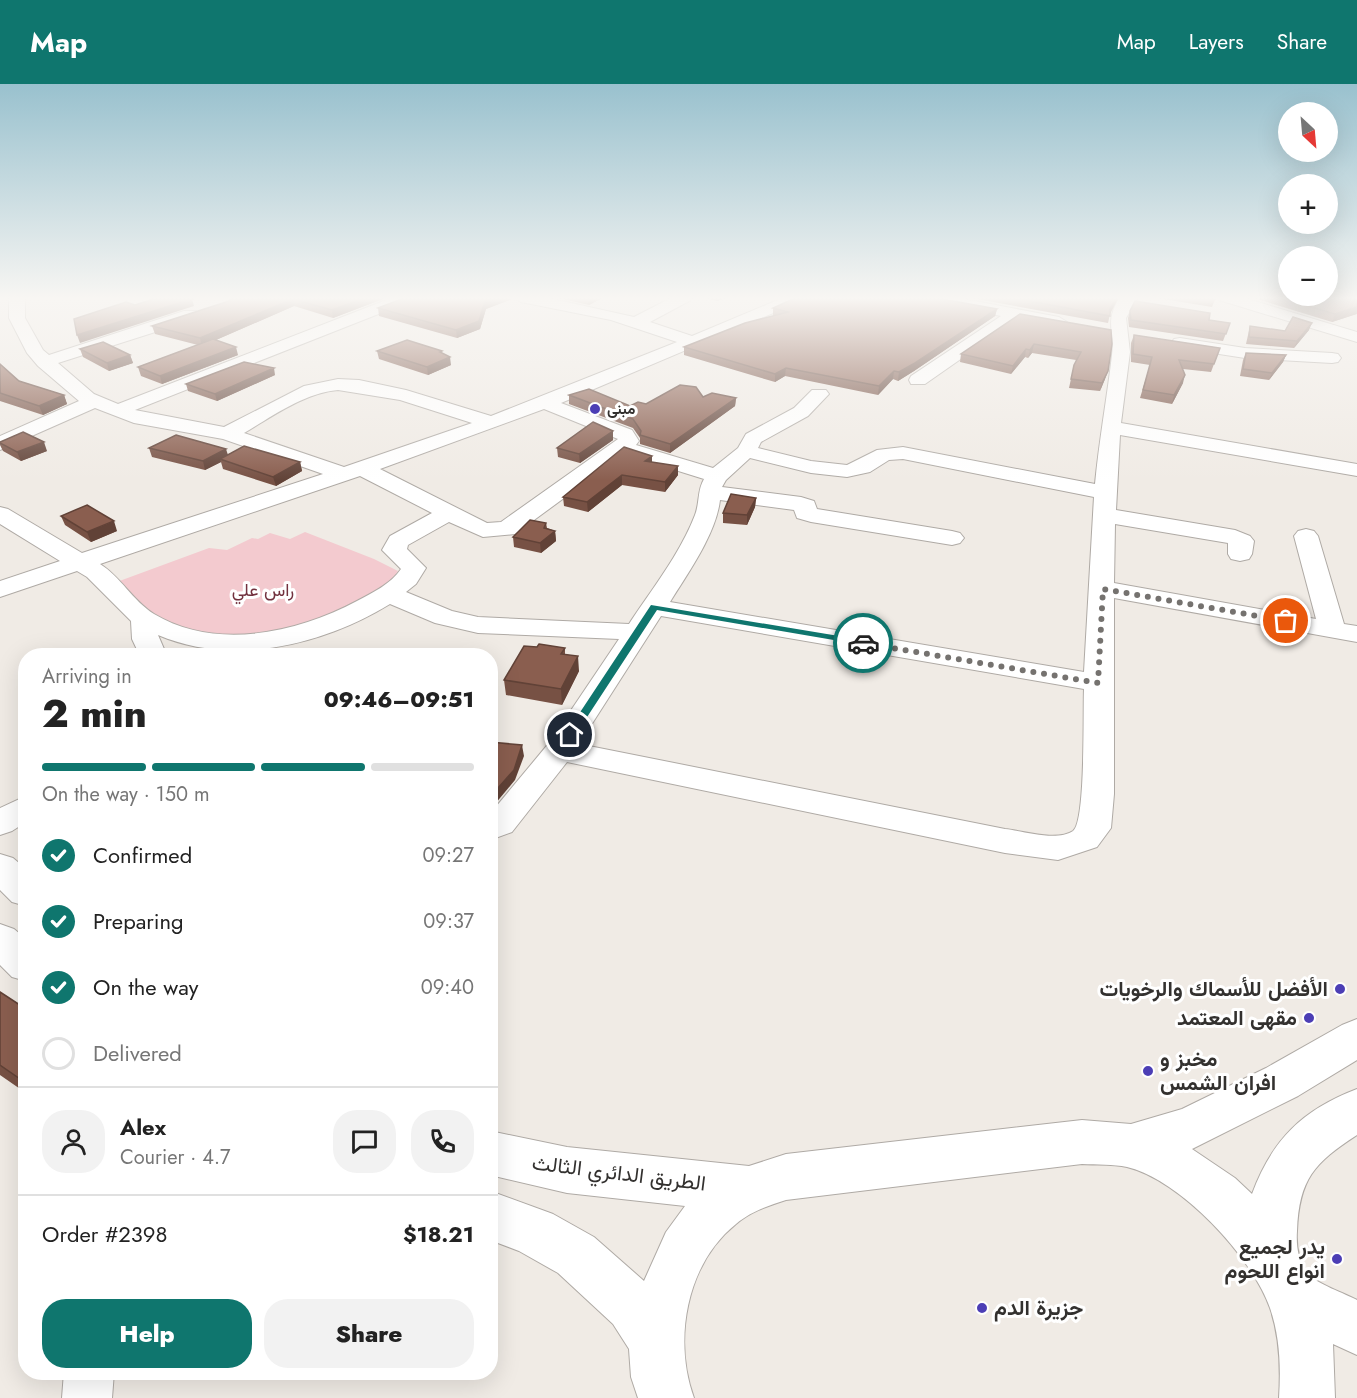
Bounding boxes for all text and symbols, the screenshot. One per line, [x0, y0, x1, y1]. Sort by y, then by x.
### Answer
text: Map [30, 22, 87, 63]
text: Map [1117, 27, 1156, 57]
text: Layers [1189, 27, 1244, 57]
text: Share [1277, 27, 1327, 57]
north arrow [1278, 102, 1338, 162]
map controls [1278, 102, 1338, 306]
button: + [1278, 174, 1338, 234]
button: − [1278, 246, 1338, 306]
place label: مبنى [607, 398, 635, 420]
marker: مبنى [588, 402, 602, 416]
park label: راس علي [232, 577, 294, 605]
pin [1260, 595, 1311, 646]
icon: bag [1269, 604, 1302, 637]
courier [833, 613, 893, 673]
icon: car [847, 627, 880, 660]
text: Arriving in [42, 662, 132, 691]
text: 09:46–09:51 [324, 683, 474, 715]
text: 2 min [42, 685, 147, 742]
pin [544, 709, 595, 760]
icon: home [553, 718, 586, 751]
text: On the way · 150 m [42, 780, 210, 809]
icon: check [42, 839, 75, 872]
text: Confirmed [93, 839, 192, 871]
text: 09:27 [423, 841, 474, 870]
icon: check [42, 905, 75, 938]
text: Preparing [93, 905, 184, 937]
text: 09:37 [423, 907, 474, 936]
icon: check [42, 971, 75, 1004]
text: On the way [93, 971, 198, 1003]
text: 09:40 [421, 973, 474, 1002]
place label: الأفضل للأسماك والرخويات [1099, 974, 1328, 1004]
marker: الأفضل للأسماك والرخويات [1333, 982, 1347, 996]
place label: مقهى المعتمد [1177, 1003, 1297, 1033]
marker: مقهى المعتمد [1302, 1011, 1316, 1025]
text: Delivered [93, 1037, 182, 1069]
place label: مخبز و افران الشمس [1160, 1044, 1276, 1098]
marker: مخبز و افران الشمس [1141, 1064, 1155, 1078]
button: person [42, 1110, 105, 1173]
button: chat [333, 1110, 396, 1173]
button: phone [411, 1110, 474, 1173]
text: Alex [120, 1111, 166, 1143]
text: Courier · 4.7 [120, 1143, 231, 1172]
street label: الطريق الدائري الثالث [530, 1147, 708, 1201]
text: Order #2398 [42, 1218, 167, 1250]
text: $18.21 [403, 1218, 474, 1250]
place label: يدر لجميع انواع اللحوم [1225, 1232, 1325, 1286]
marker: يدر لجميع انواع اللحوم [1330, 1252, 1344, 1266]
place label: جزيرة الدم [994, 1293, 1083, 1323]
button: Help [42, 1299, 252, 1368]
button: Share [264, 1299, 474, 1368]
marker: جزيرة الدم [975, 1301, 989, 1315]

